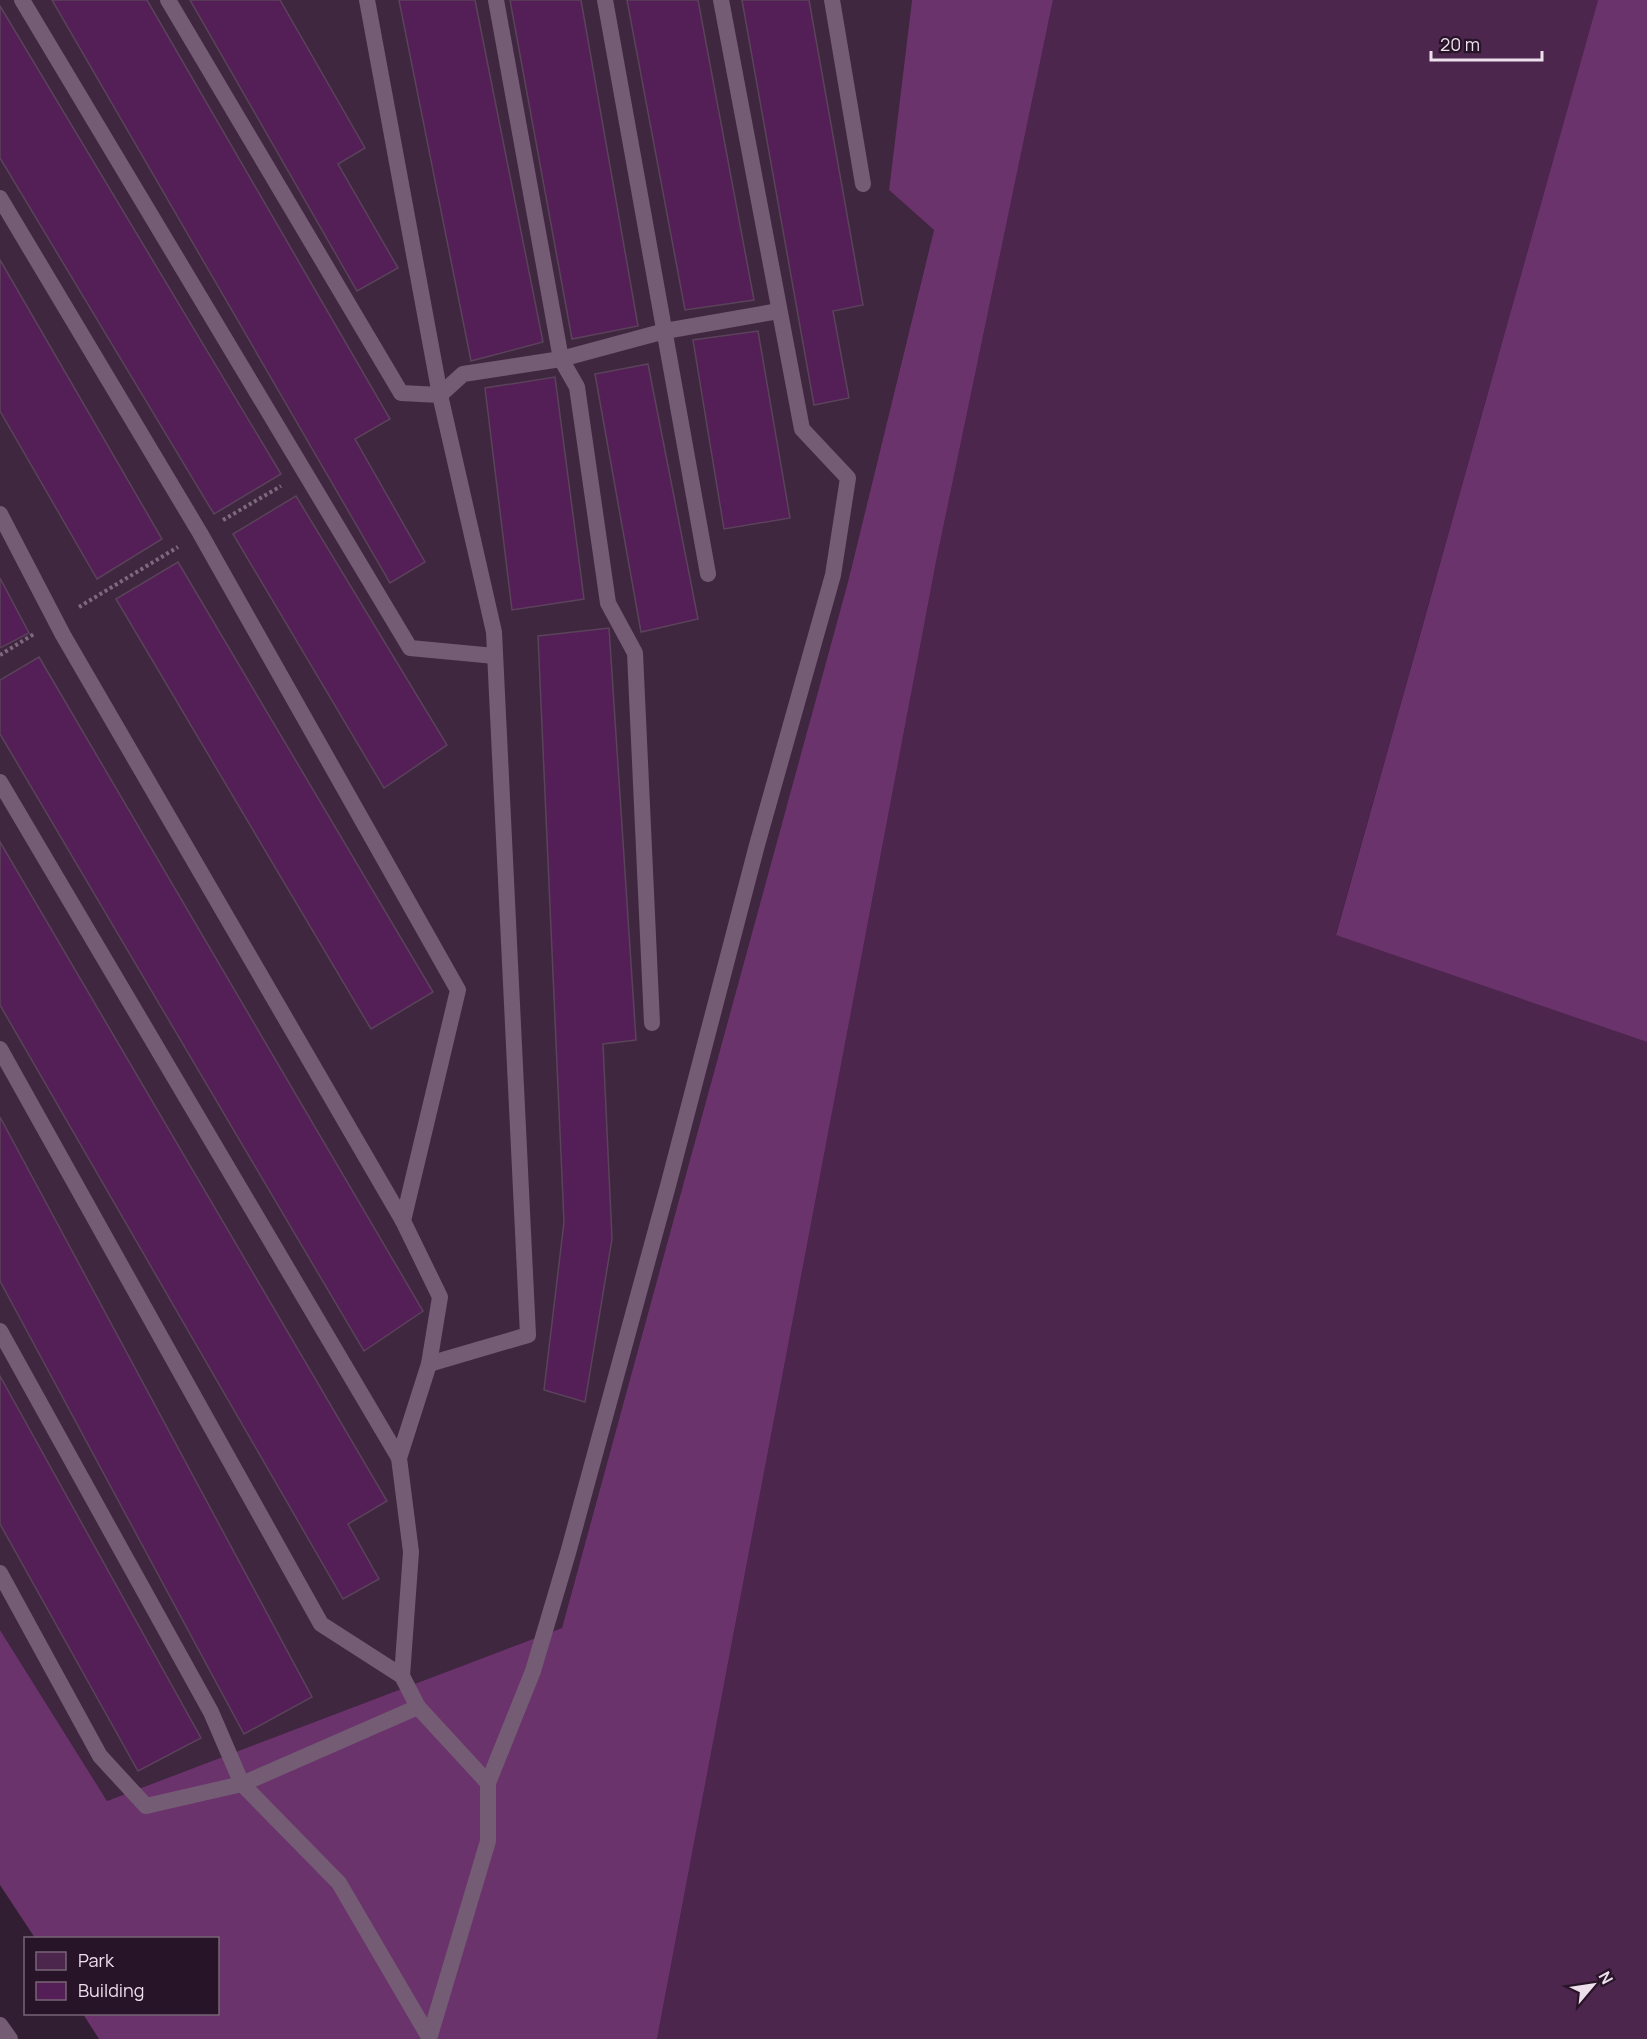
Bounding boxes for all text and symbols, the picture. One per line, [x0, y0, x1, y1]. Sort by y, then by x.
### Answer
scale bar [1431, 24, 1542, 62]
text: 20 m [1440, 32, 1480, 56]
legend [24, 1937, 219, 2015]
text: Park [78, 1948, 115, 1972]
north arrow [1563, 1955, 1623, 2015]
text: N [1594, 1967, 1619, 1988]
text: Building [78, 1978, 144, 2002]

